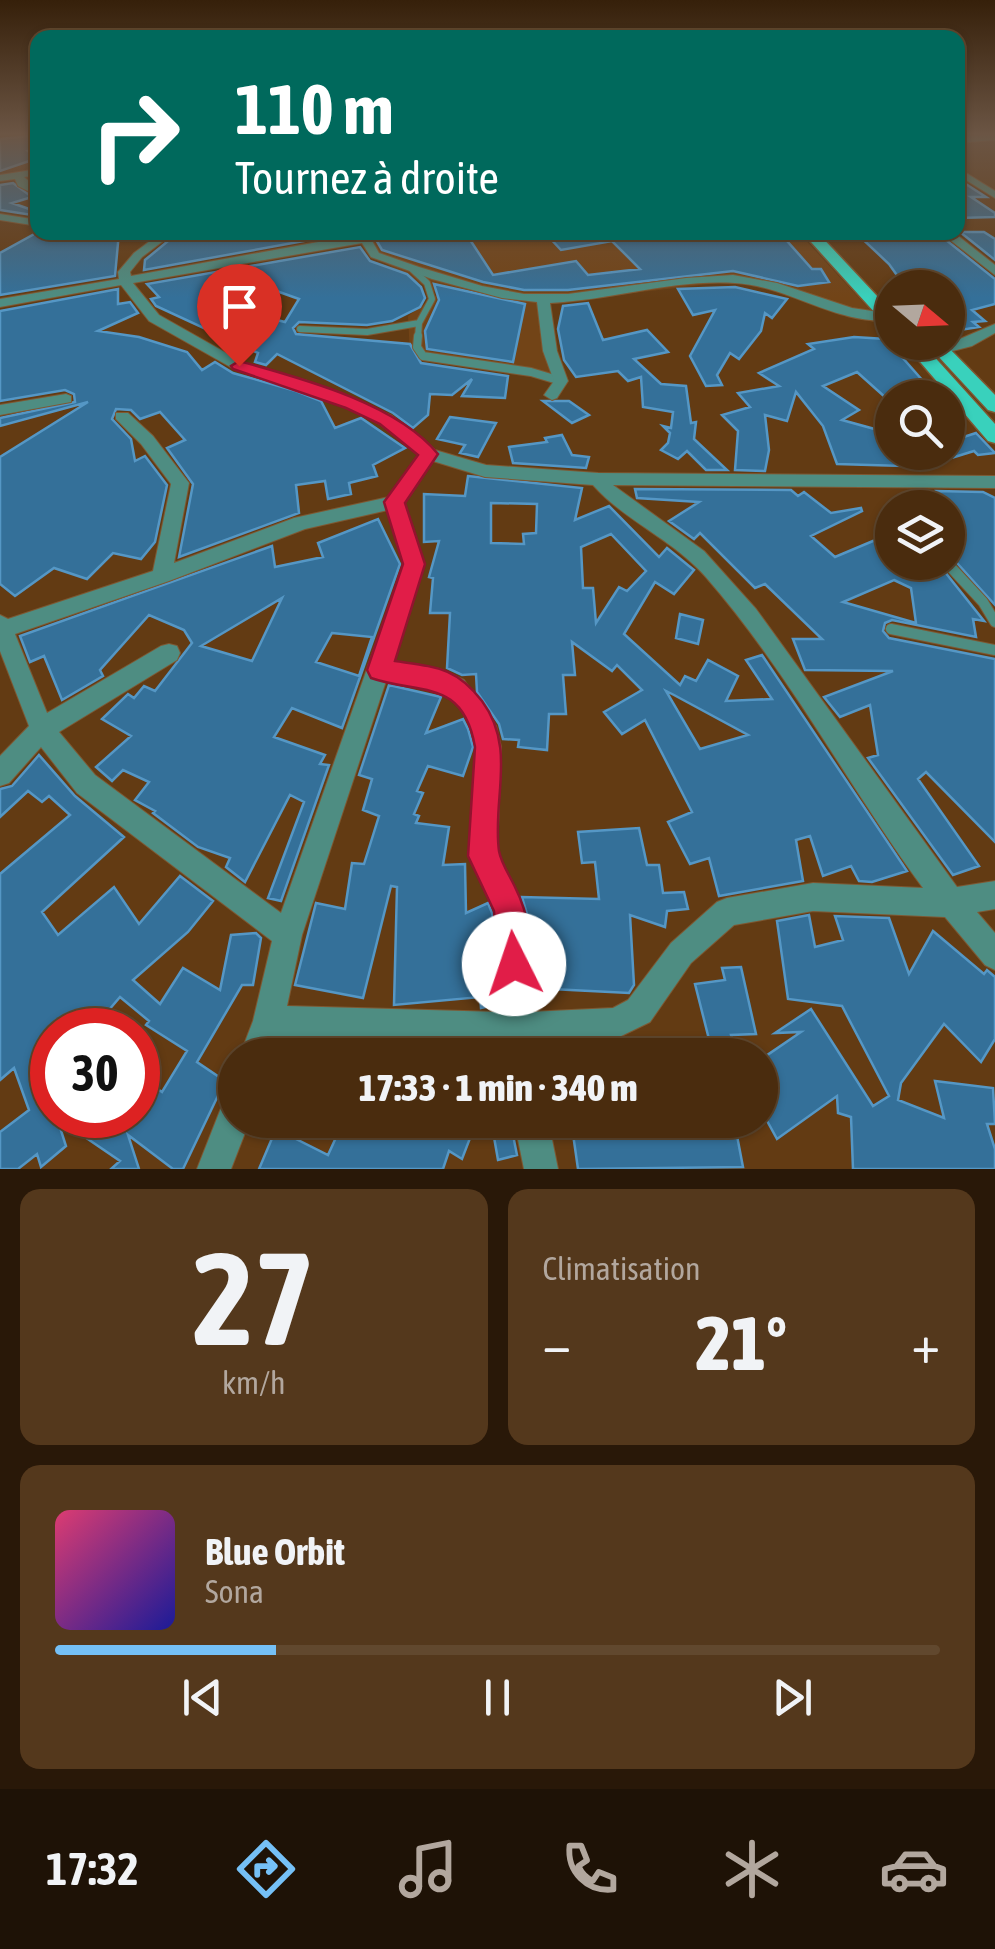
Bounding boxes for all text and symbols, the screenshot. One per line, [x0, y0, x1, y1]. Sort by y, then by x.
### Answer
text: 110 m [235, 69, 394, 149]
icon: right [70, 70, 200, 200]
text: Tournez à droite [235, 152, 499, 204]
pin [197, 264, 282, 367]
north arrow [875, 270, 965, 360]
map controls [875, 270, 965, 580]
icon: arrive [212, 279, 267, 334]
button: search [875, 380, 965, 470]
button: layers [875, 490, 965, 580]
position arrow [462, 912, 566, 1016]
speed limit sign: 30 [30, 1008, 160, 1138]
text: 17:33 · 1 min · 340 m [358, 1066, 638, 1109]
text: 27 [193, 1224, 315, 1373]
text: Climatisation [543, 1250, 701, 1287]
text: 21° [696, 1300, 787, 1386]
text: − [543, 1312, 571, 1375]
text: + [911, 1312, 940, 1375]
text: km/h [222, 1364, 285, 1401]
text: Blue Orbit [205, 1530, 345, 1573]
text: Sona [205, 1573, 264, 1610]
icon: previous [175, 1670, 230, 1725]
icon: pause [470, 1670, 525, 1725]
icon: next [765, 1670, 820, 1725]
icon: directions [231, 1834, 301, 1904]
icon: music [393, 1834, 463, 1904]
icon: phone [555, 1834, 625, 1904]
icon: climate [717, 1834, 787, 1904]
icon: car [879, 1834, 949, 1904]
text: 17:32 [46, 1843, 139, 1895]

